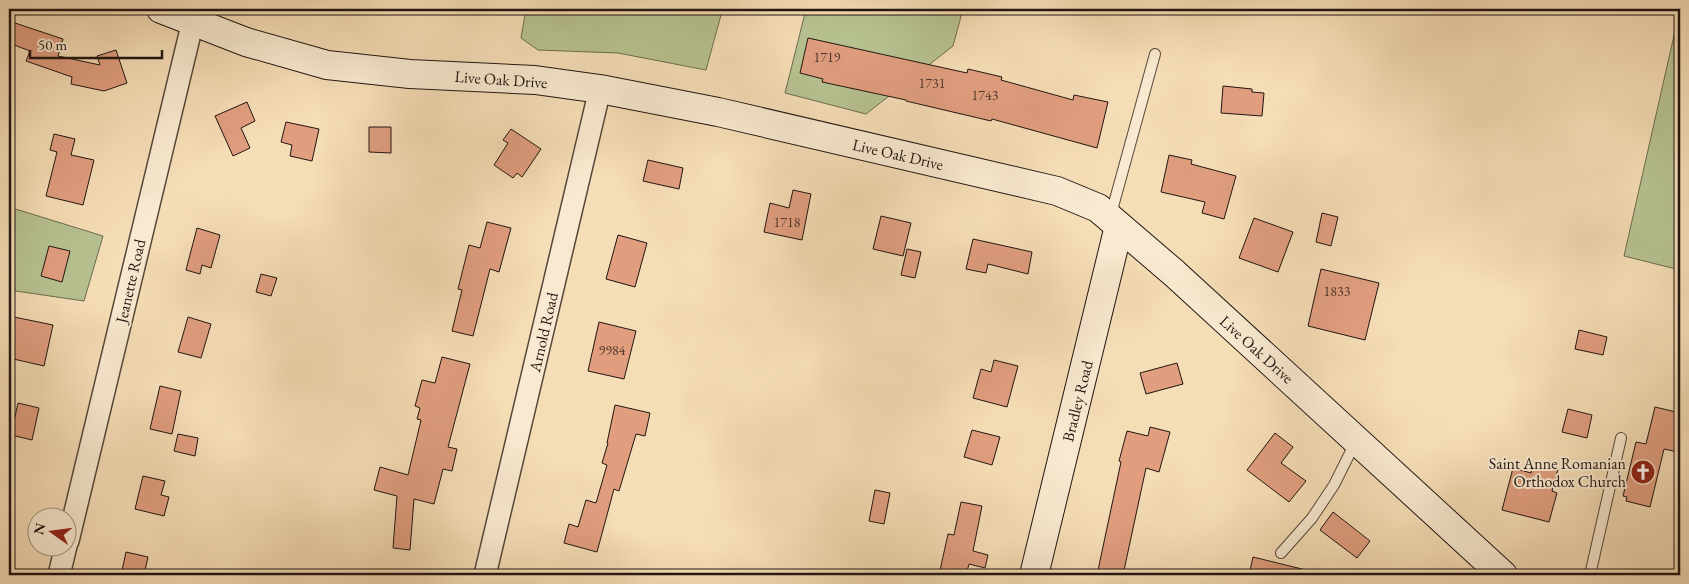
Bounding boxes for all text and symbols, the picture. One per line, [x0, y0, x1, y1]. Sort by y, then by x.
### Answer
scale bar [30, 28, 162, 60]
text: 50 m [38, 35, 67, 54]
house number: 1719 [814, 48, 841, 66]
street label: Live Oak Drive [454, 66, 548, 93]
house number: 1731 [919, 74, 945, 92]
house number: 1743 [972, 86, 999, 104]
street label: Live Oak Drive [850, 134, 945, 175]
house number: 1718 [774, 213, 801, 231]
street label: Jeanette Road [110, 236, 151, 327]
house number: 1833 [1324, 282, 1351, 300]
street label: Arnold Road [524, 289, 563, 375]
street label: Live Oak Drive [1215, 311, 1298, 388]
house number: 9984 [599, 341, 626, 359]
street label: Bradley Road [1057, 357, 1098, 444]
place label: Saint Anne Romanian Orthodox Church [1489, 453, 1627, 492]
church icon: Saint Anne Romanian Orthodox Church [1630, 459, 1656, 485]
north arrow [28, 506, 78, 556]
text: N [29, 521, 50, 537]

